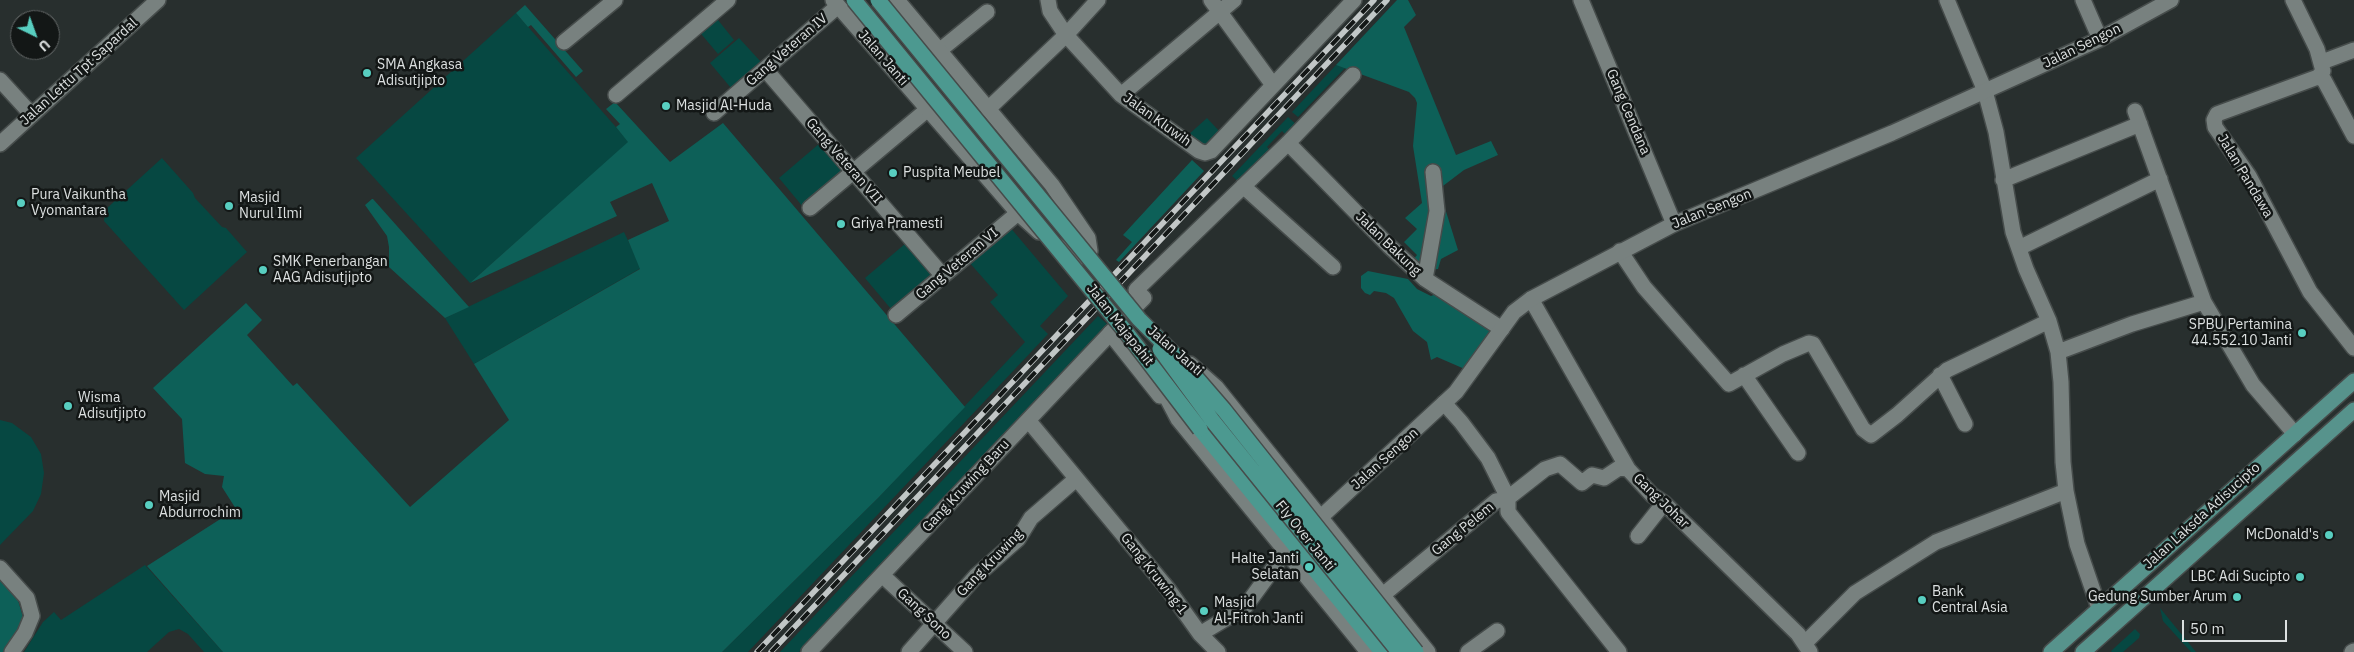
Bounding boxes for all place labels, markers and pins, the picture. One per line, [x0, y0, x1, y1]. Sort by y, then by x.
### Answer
place label: SMA Angkasa Adisutjipto [377, 57, 462, 90]
marker: SMA Angkasa Adisutjipto [361, 67, 373, 79]
place label: Masjid Al-Huda [676, 98, 772, 114]
marker: Masjid Al-Huda [660, 100, 672, 112]
place label: Puspita Meubel [903, 165, 1000, 181]
marker: Puspita Meubel [887, 167, 899, 179]
place label: Pura Vaikuntha Vyomantara [31, 187, 126, 220]
place label: Masjid Nurul Ilmi [239, 190, 302, 222]
marker: Pura Vaikuntha Vyomantara [15, 197, 27, 209]
marker: Masjid Nurul Ilmi [223, 200, 235, 212]
place label: Griya Pramesti [851, 216, 943, 232]
marker: Griya Pramesti [835, 218, 847, 230]
place label: SMK Penerbangan AAG Adisutjipto [273, 254, 388, 286]
marker: SMK Penerbangan AAG Adisutjipto [257, 264, 269, 276]
place label: SPBU Pertamina 44.552.10 Janti [2189, 317, 2292, 350]
marker: SPBU Pertamina 44.552.10 Janti [2296, 327, 2308, 339]
place label: Wisma Adisutjipto [78, 390, 146, 422]
marker: Wisma Adisutjipto [62, 400, 74, 412]
place label: Masjid Abdurrochim [159, 489, 241, 522]
marker: Masjid Abdurrochim [143, 499, 155, 511]
place label: McDonald's [2246, 527, 2319, 543]
marker: McDonald's [2323, 529, 2335, 541]
place label: Halte Janti Selatan [1231, 551, 1299, 584]
marker: Halte Janti Selatan [1303, 561, 1315, 573]
place label: LBC Adi Sucipto [2191, 569, 2290, 585]
marker: LBC Adi Sucipto [2294, 571, 2306, 583]
place label: Bank Central Asia [1932, 584, 2008, 616]
place label: Gedung Sumber Arum [2088, 589, 2227, 605]
marker: Gedung Sumber Arum [2231, 591, 2243, 603]
marker: Bank Central Asia [1916, 594, 1928, 606]
place label: Masjid Al-Fitroh Janti [1214, 595, 1304, 628]
marker: Masjid Al-Fitroh Janti [1198, 605, 1210, 617]

